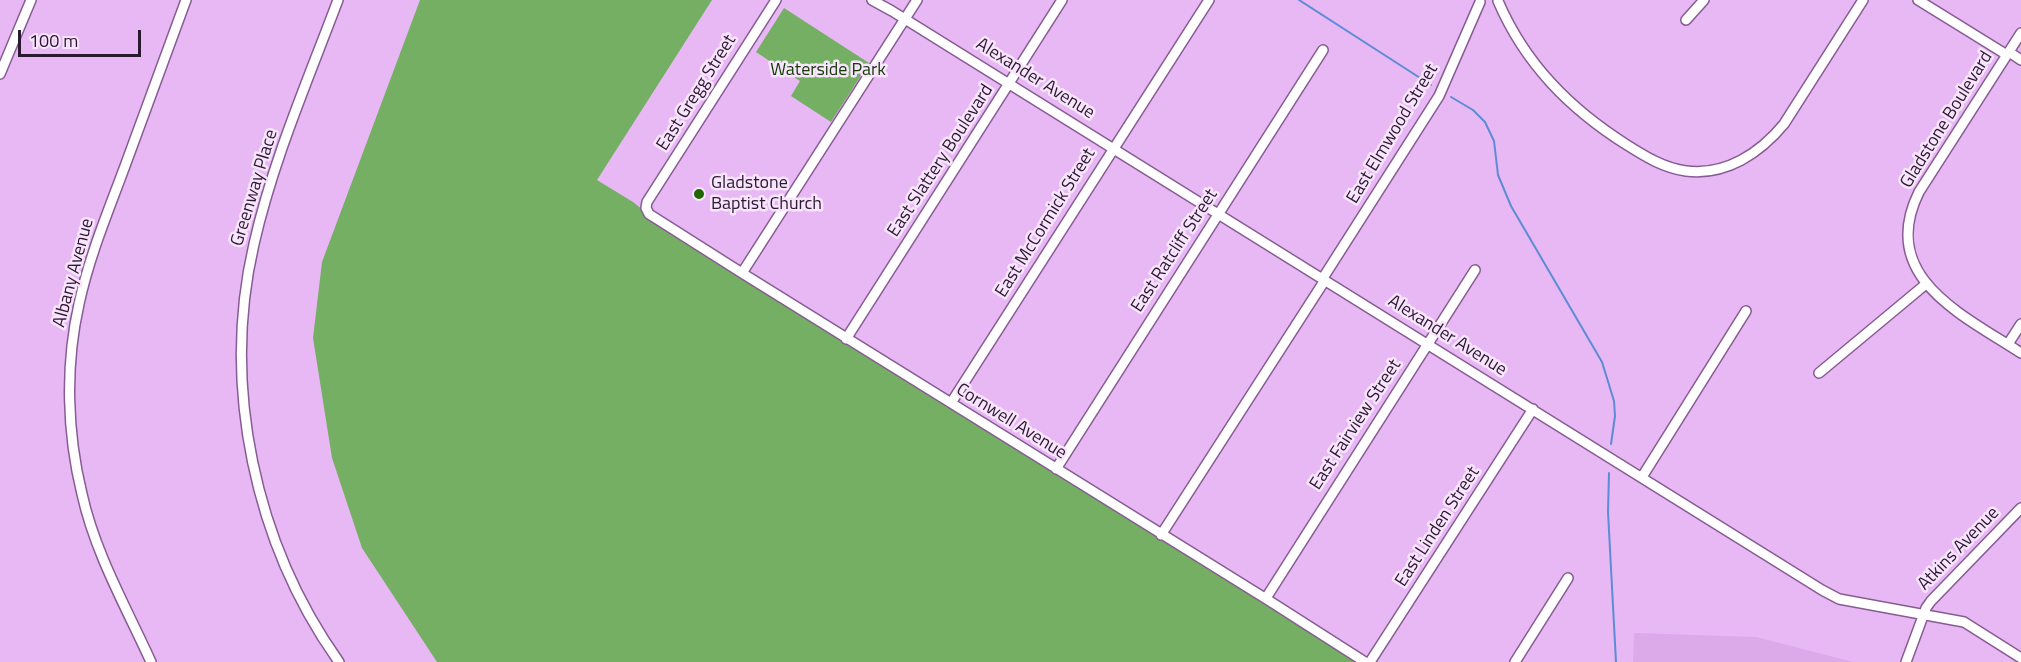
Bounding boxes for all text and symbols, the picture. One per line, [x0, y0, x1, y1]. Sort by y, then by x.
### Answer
scale bar [21, 18, 144, 56]
text: 100 m [29, 27, 78, 54]
street label: East Gregg Street [653, 31, 741, 155]
street label: Alexander Avenue [972, 34, 1098, 124]
street label: Gladstone Boulevard [1896, 48, 1998, 192]
park label: Waterside Park [770, 60, 886, 82]
street label: East Elmwood Street [1343, 60, 1443, 208]
street label: East Slattery Boulevard [884, 81, 998, 241]
street label: Greenway Place [227, 127, 283, 249]
street label: East McCormick Street [991, 144, 1101, 302]
place label: Gladstone Baptist Church [711, 173, 822, 216]
street label: East Ratcliff Street [1127, 185, 1223, 317]
marker: Gladstone Baptist Church [692, 187, 706, 201]
street label: Albany Avenue [49, 216, 99, 330]
street label: Alexander Avenue [1384, 291, 1510, 381]
street label: East Fairview Street [1306, 356, 1406, 494]
street label: Cornwell Avenue [952, 379, 1070, 465]
street label: East Linden Street [1391, 463, 1485, 591]
street label: Atkins Avenue [1914, 503, 2004, 595]

